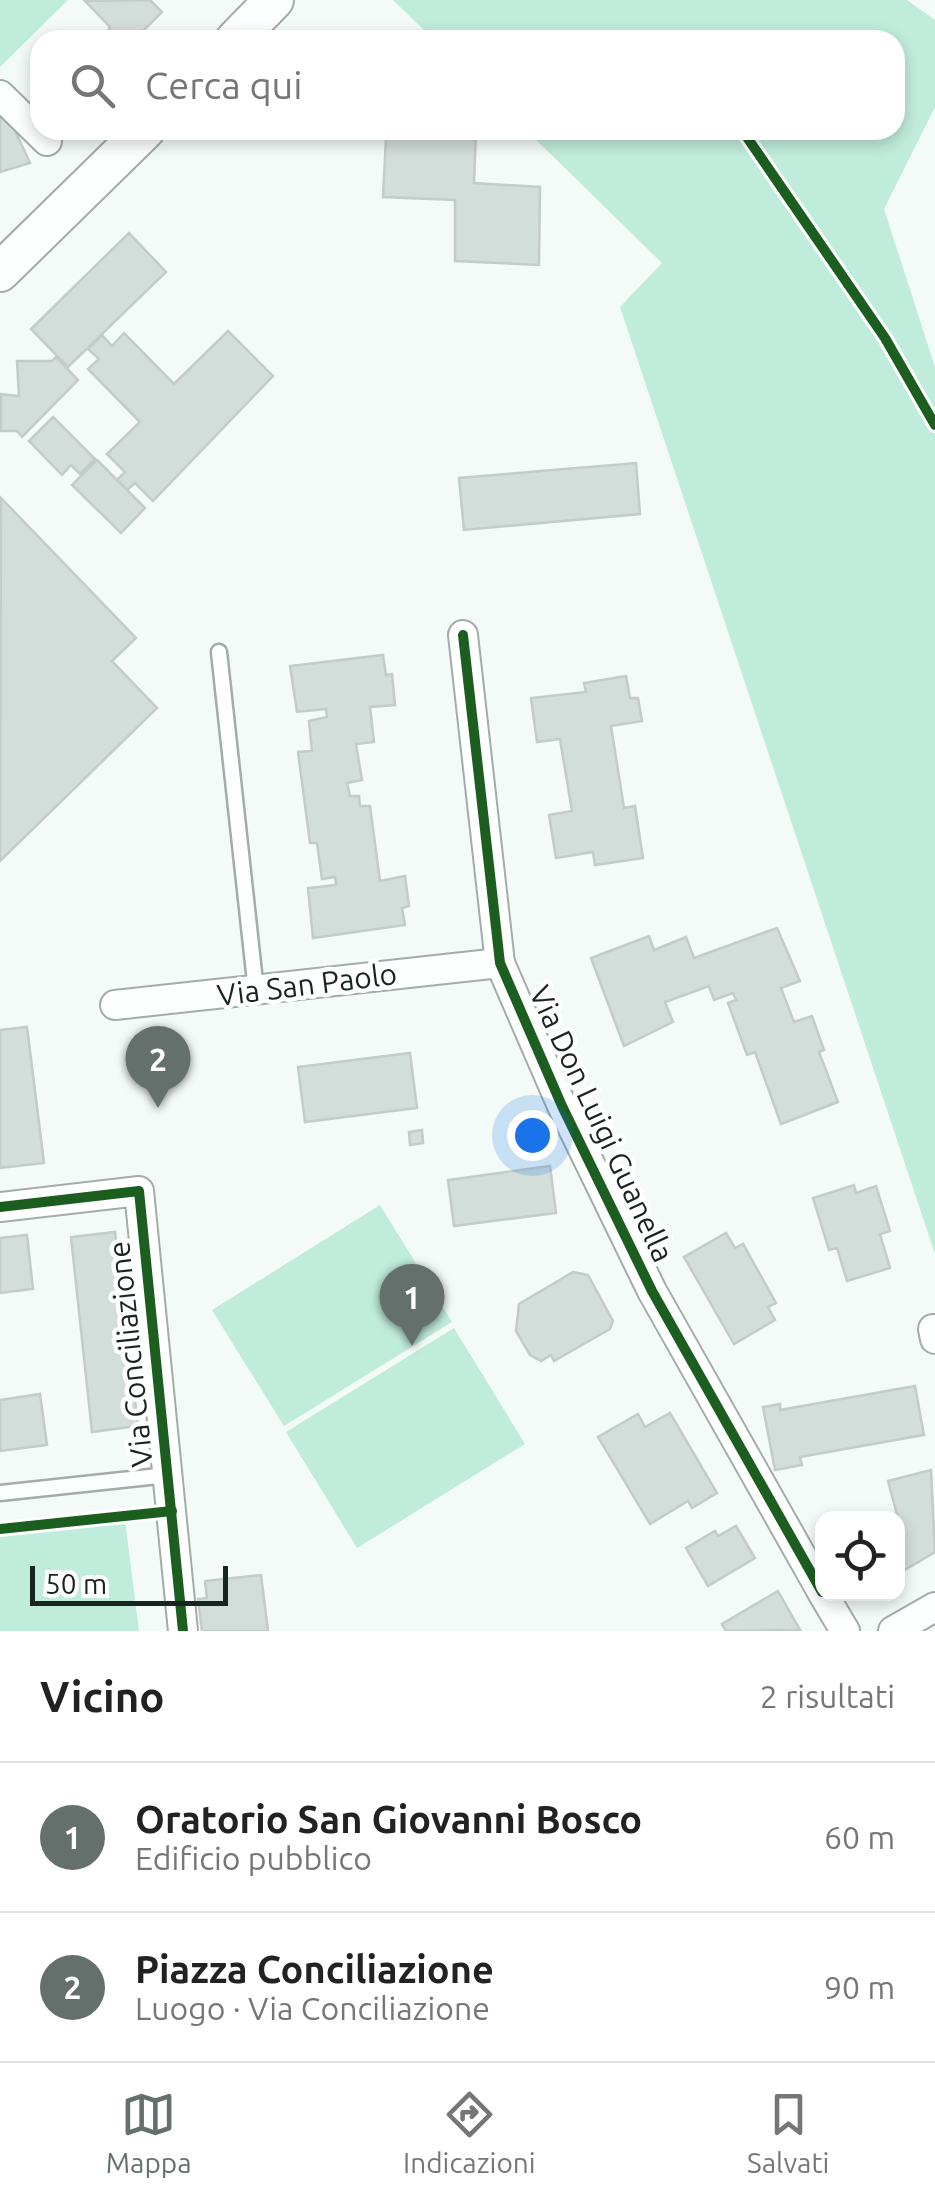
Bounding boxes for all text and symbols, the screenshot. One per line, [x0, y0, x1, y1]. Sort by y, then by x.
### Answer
search box [30, 30, 905, 140]
icon: search [65, 58, 120, 113]
text: Cerca qui [145, 64, 303, 106]
street label: Via San Paolo [215, 956, 399, 1012]
street label: Via Don Luigi Guanella [523, 980, 681, 1267]
pin: 2 [126, 1026, 190, 1108]
your location [507, 1110, 558, 1161]
street label: Via Conciliazione [101, 1240, 159, 1469]
pin: 1 [380, 1264, 444, 1346]
map controls [815, 1511, 905, 1601]
button: locate [815, 1511, 905, 1601]
scale bar [30, 1561, 228, 1606]
text: 50 m [45, 1568, 107, 1599]
text: Vicino [40, 1673, 165, 1720]
text: 2 risultati [760, 1678, 895, 1714]
text: Oratorio San Giovanni Bosco [135, 1798, 642, 1840]
text: 1 [63, 1819, 82, 1855]
text: 60 m [824, 1819, 895, 1855]
text: Edificio pubblico [135, 1840, 372, 1876]
text: Piazza Conciliazione [135, 1948, 494, 1990]
text: 2 [63, 1969, 82, 2005]
text: 90 m [824, 1969, 895, 2005]
text: Luogo · Via Conciliazione [135, 1990, 490, 2026]
tab: Mappa [106, 2087, 192, 2178]
tab: Indicazioni [403, 2087, 536, 2178]
tab: Salvati [747, 2087, 829, 2178]

